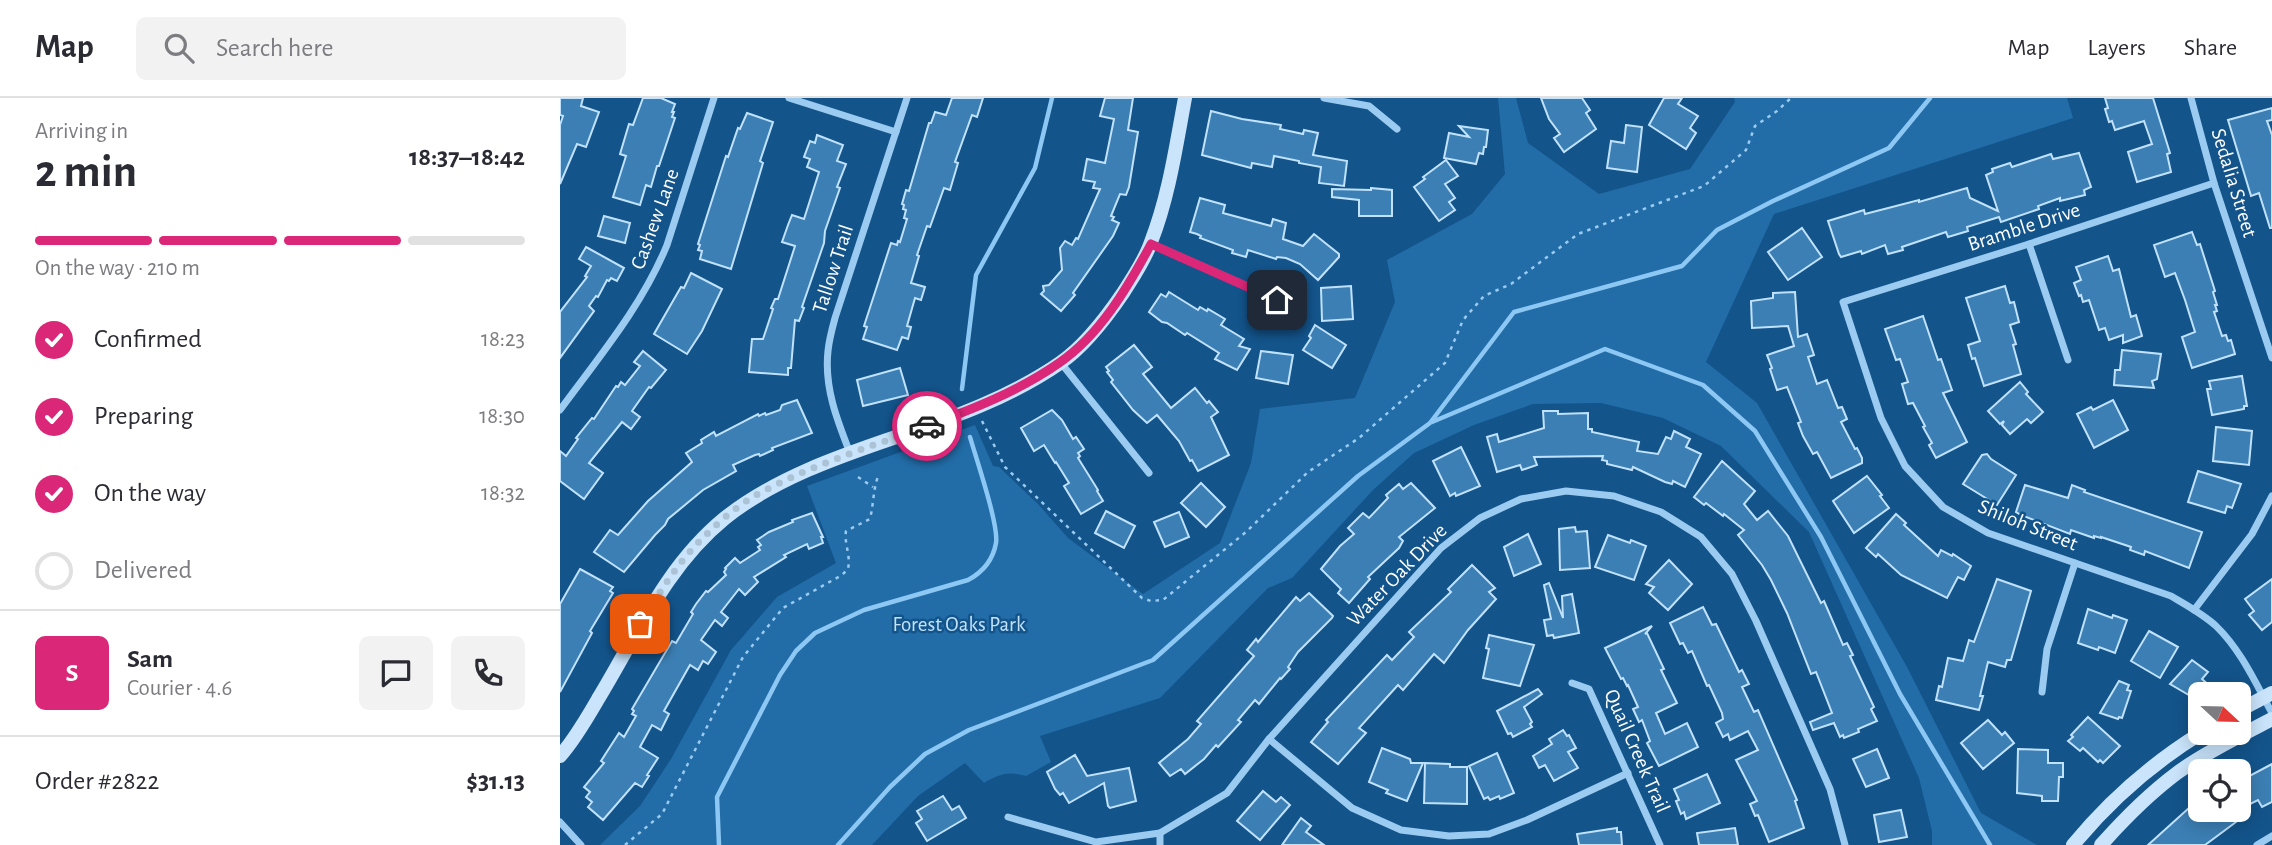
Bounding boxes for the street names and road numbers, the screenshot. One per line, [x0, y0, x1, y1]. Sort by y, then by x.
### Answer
street label: Sedalia Street [2207, 126, 2261, 240]
street label: Cashew Lane [627, 166, 683, 272]
street label: Bramble Drive [1965, 199, 2083, 255]
street label: Tallow Trail [809, 222, 857, 316]
street label: Shiloh Street [1975, 496, 2081, 555]
street label: Water Oak Drive [1343, 520, 1451, 630]
street label: Quail Creek Trail [1600, 686, 1674, 816]

